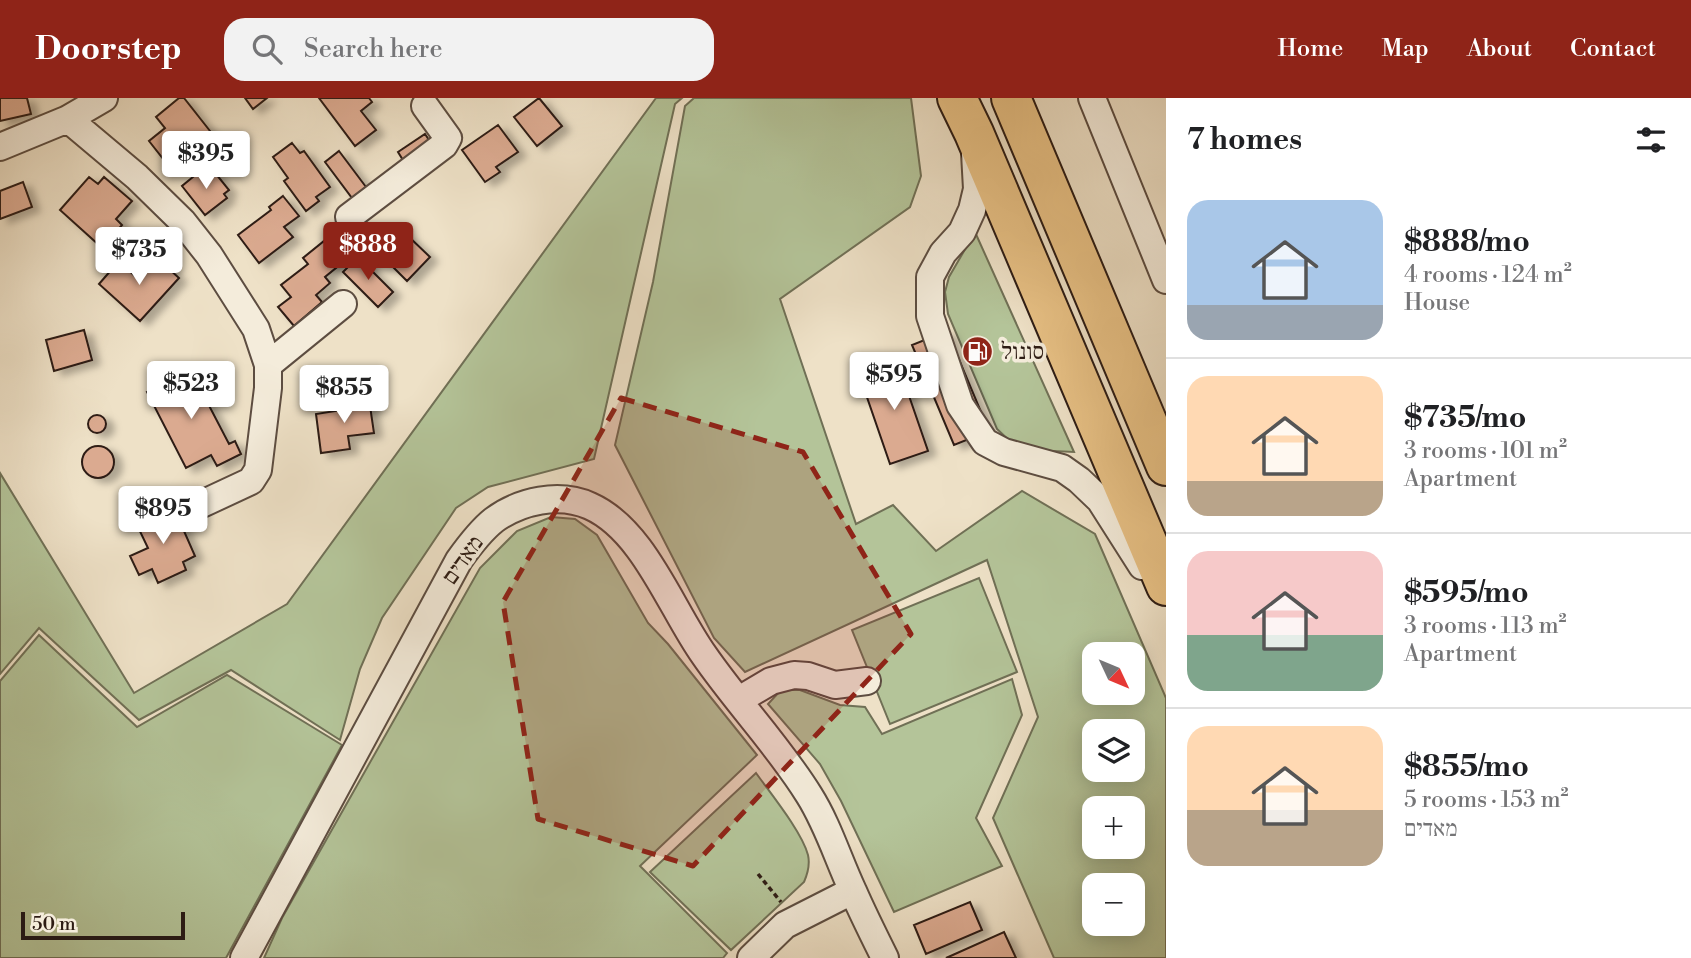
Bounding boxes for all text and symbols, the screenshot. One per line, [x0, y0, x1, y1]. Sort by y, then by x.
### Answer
search box [224, 18, 714, 81]
text: Doorstep [35, 29, 182, 70]
icon: search [248, 30, 286, 68]
text: Search here [304, 33, 443, 65]
text: Home [1278, 34, 1343, 64]
text: Map [1381, 34, 1429, 64]
text: About [1467, 34, 1532, 64]
text: Contact [1570, 34, 1656, 64]
text: 7 homes [1187, 121, 1302, 159]
icon: filters [1632, 121, 1670, 159]
pin: $395 [165, 132, 247, 191]
text: $395 [178, 140, 234, 168]
pin: $888 [327, 222, 409, 282]
text: $888/mo [1404, 223, 1530, 261]
pin: $735 [98, 228, 180, 287]
icon: home [1243, 228, 1327, 312]
text: $888 [339, 231, 397, 259]
text: $735 [111, 236, 167, 264]
text: 4 rooms · 124 m² [1404, 261, 1572, 289]
text: House [1404, 289, 1470, 317]
fuel station icon: סונול [961, 335, 995, 369]
place label: סונול [1001, 338, 1044, 366]
pin: $595 [853, 352, 935, 412]
text: $595 [866, 361, 922, 389]
pin: $523 [150, 362, 232, 421]
pin: $855 [303, 366, 385, 425]
text: $523 [163, 370, 219, 398]
text: $855 [316, 374, 372, 402]
text: $735/mo [1404, 399, 1527, 437]
icon: home [1243, 404, 1327, 488]
text: 3 rooms · 101 m² [1404, 437, 1567, 465]
text: Apartment [1404, 465, 1517, 493]
pin: $895 [122, 486, 204, 546]
text: $895 [134, 495, 192, 523]
street label: מאדים [436, 530, 490, 590]
text: $595/mo [1404, 574, 1529, 612]
icon: home [1243, 579, 1327, 663]
text: 3 rooms · 113 m² [1404, 612, 1567, 640]
text: Apartment [1404, 640, 1517, 668]
north arrow [1082, 642, 1144, 705]
map controls [1082, 642, 1145, 936]
button: layers [1082, 719, 1145, 782]
text: $855/mo [1404, 748, 1529, 786]
icon: home [1243, 754, 1327, 838]
text: 5 rooms · 153 m² [1404, 786, 1569, 814]
button: + [1082, 796, 1145, 859]
text: מאדים [1404, 815, 1458, 843]
button: − [1082, 873, 1145, 936]
scale bar [21, 909, 186, 941]
text: 50 m [32, 912, 76, 936]

